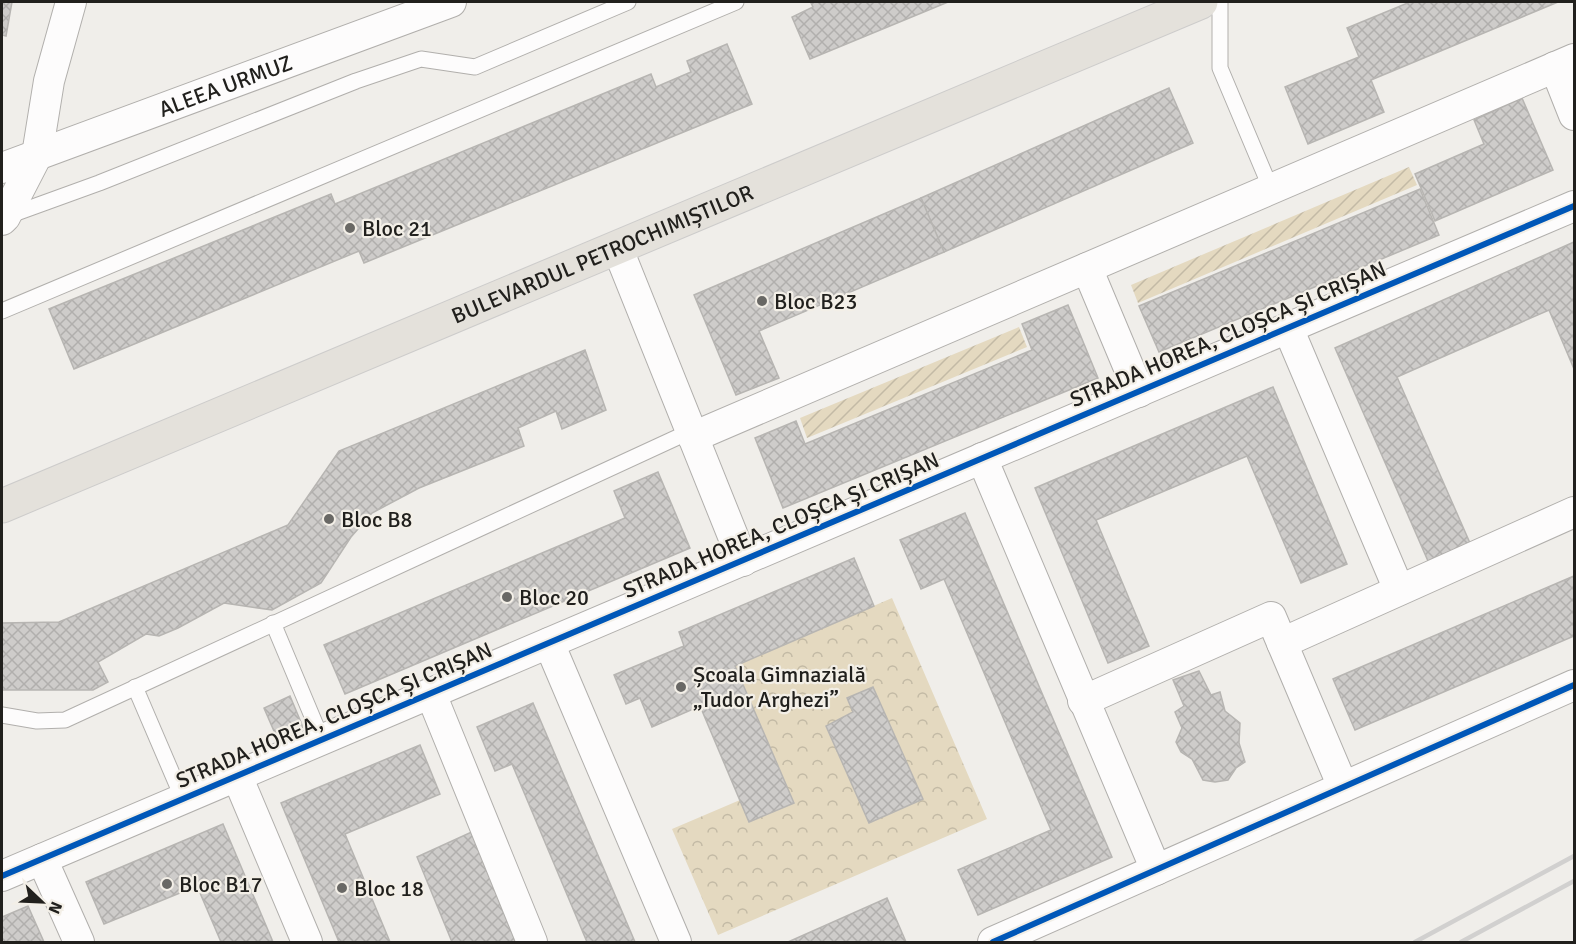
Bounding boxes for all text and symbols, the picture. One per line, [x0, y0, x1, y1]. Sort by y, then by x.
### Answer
street label: ALEEA URMUZ [155, 48, 296, 122]
street label: BULEVARDUL PETROCHIMIȘTILOR [447, 178, 757, 329]
place label: Bloc 21 [362, 215, 432, 242]
marker: Bloc 21 [343, 221, 357, 235]
street label: STRADA HOREA, CLOȘCA ȘI CRIȘAN [1066, 255, 1390, 413]
place label: Bloc B23 [774, 288, 857, 315]
marker: Bloc B23 [755, 294, 769, 308]
street label: STRADA HOREA, CLOȘCA ȘI CRIȘAN [619, 446, 943, 604]
place label: Bloc B8 [341, 506, 412, 533]
marker: Bloc B8 [322, 512, 336, 526]
place label: Bloc 20 [519, 584, 589, 611]
marker: Bloc 20 [500, 590, 514, 604]
street label: STRADA HOREA, CLOȘCA ȘI CRIȘAN [172, 636, 496, 794]
place label: Școala Gimnazială „Tudor Arghezi” [693, 661, 866, 713]
marker: Școala Gimnazială „Tudor Arghezi” [674, 680, 688, 694]
place label: Bloc B17 [179, 871, 262, 898]
north arrow [12, 872, 72, 932]
place label: Bloc 18 [354, 875, 424, 902]
marker: Bloc B17 [160, 877, 174, 891]
marker: Bloc 18 [335, 881, 349, 895]
text: N [44, 898, 66, 917]

